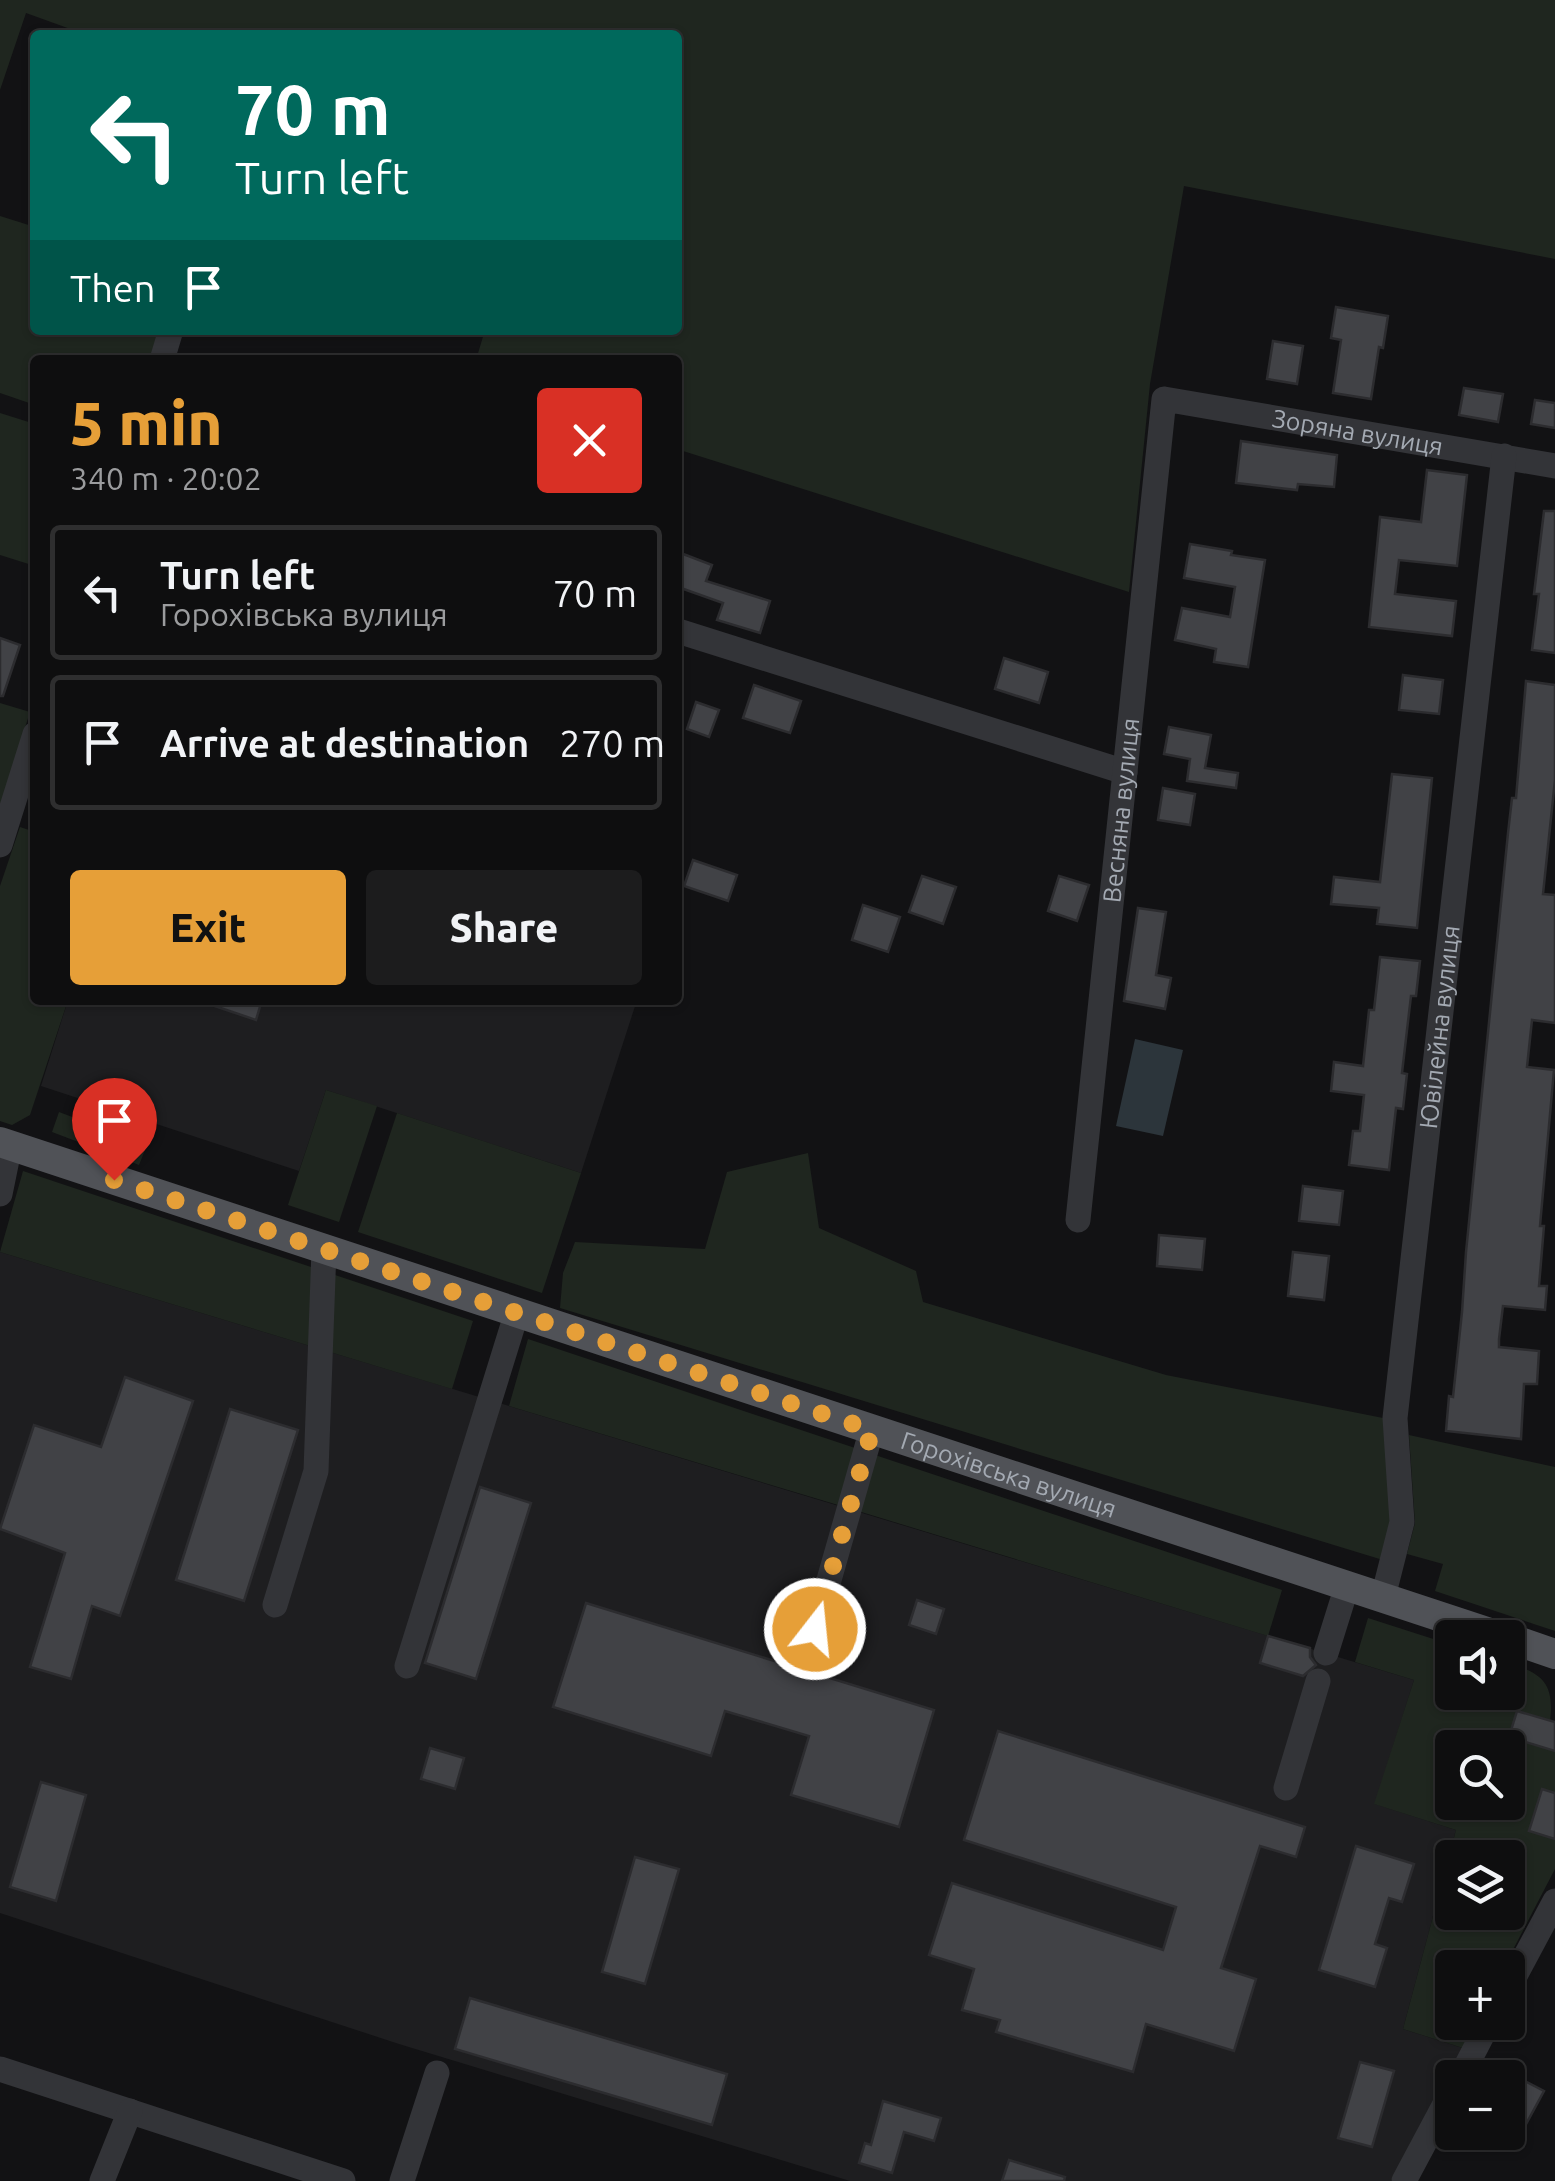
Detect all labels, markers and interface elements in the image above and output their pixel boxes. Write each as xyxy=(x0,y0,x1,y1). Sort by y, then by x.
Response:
icon: left xyxy=(70,70,200,200)
text: 70 m xyxy=(235,70,391,148)
text: Turn left xyxy=(235,152,409,203)
icon: arrive xyxy=(176,260,231,315)
text: Then xyxy=(70,267,156,309)
button: close xyxy=(537,388,642,493)
text: 5 min xyxy=(70,389,223,456)
street label: Зоряна вулиця xyxy=(1270,404,1445,461)
text: 340 m · 20:02 xyxy=(70,460,262,496)
text: Turn left xyxy=(160,554,315,596)
icon: left xyxy=(75,565,130,620)
text: 70 m xyxy=(553,572,637,614)
text: Горохівська вулиця xyxy=(160,596,448,632)
icon: arrive xyxy=(75,715,130,770)
street label: Весняна вулиця xyxy=(1097,717,1145,904)
text: Arrive at destination xyxy=(160,722,529,764)
text: 270 m xyxy=(559,722,665,764)
button: Exit xyxy=(70,870,346,985)
button: Share xyxy=(366,870,642,985)
street label: Ювілейна вулиця xyxy=(1414,924,1465,1130)
pin xyxy=(72,1078,157,1181)
icon: arrive xyxy=(87,1093,142,1148)
street label: Горохівська вулиця xyxy=(897,1426,1120,1523)
position arrow xyxy=(763,1577,867,1681)
map controls xyxy=(1435,1620,1525,2150)
button: sound xyxy=(1435,1620,1525,1710)
button: search xyxy=(1435,1730,1525,1820)
button: layers xyxy=(1435,1840,1525,1930)
button: + xyxy=(1435,1950,1525,2040)
button: − xyxy=(1435,2060,1525,2150)

